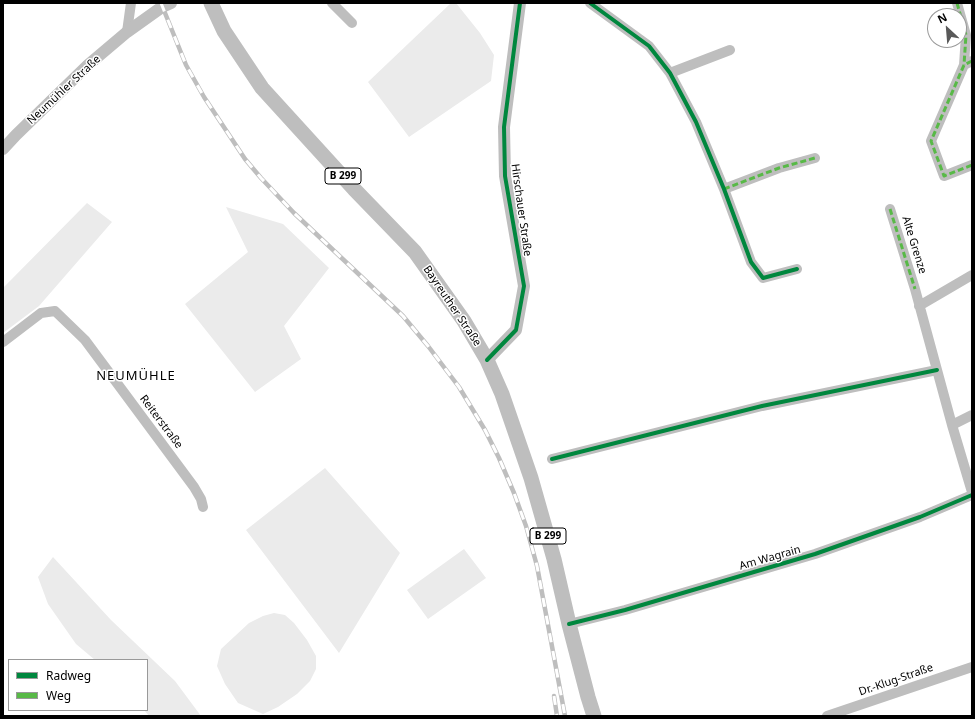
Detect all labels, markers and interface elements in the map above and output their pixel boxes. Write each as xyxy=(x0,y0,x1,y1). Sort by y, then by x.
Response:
north arrow xyxy=(927,8,967,48)
text: N xyxy=(935,9,949,26)
street label: Neumühler Straße xyxy=(25,53,103,127)
street label: Hirschauer Straße xyxy=(508,163,534,257)
road number: B 299 xyxy=(325,168,361,184)
street label: Alte Grenze xyxy=(899,215,929,275)
street label: Bayreuther Straße xyxy=(420,263,484,349)
district label: NEUMÜHLE xyxy=(96,368,176,384)
street label: Reiterstraße xyxy=(137,393,185,451)
road number: B 299 xyxy=(530,528,566,544)
street label: Am Wagrain xyxy=(738,543,802,573)
legend xyxy=(8,659,148,711)
street label: Dr.-Klug-Straße xyxy=(857,661,935,699)
text: Radweg xyxy=(46,667,91,684)
text: Weg xyxy=(46,687,71,704)

